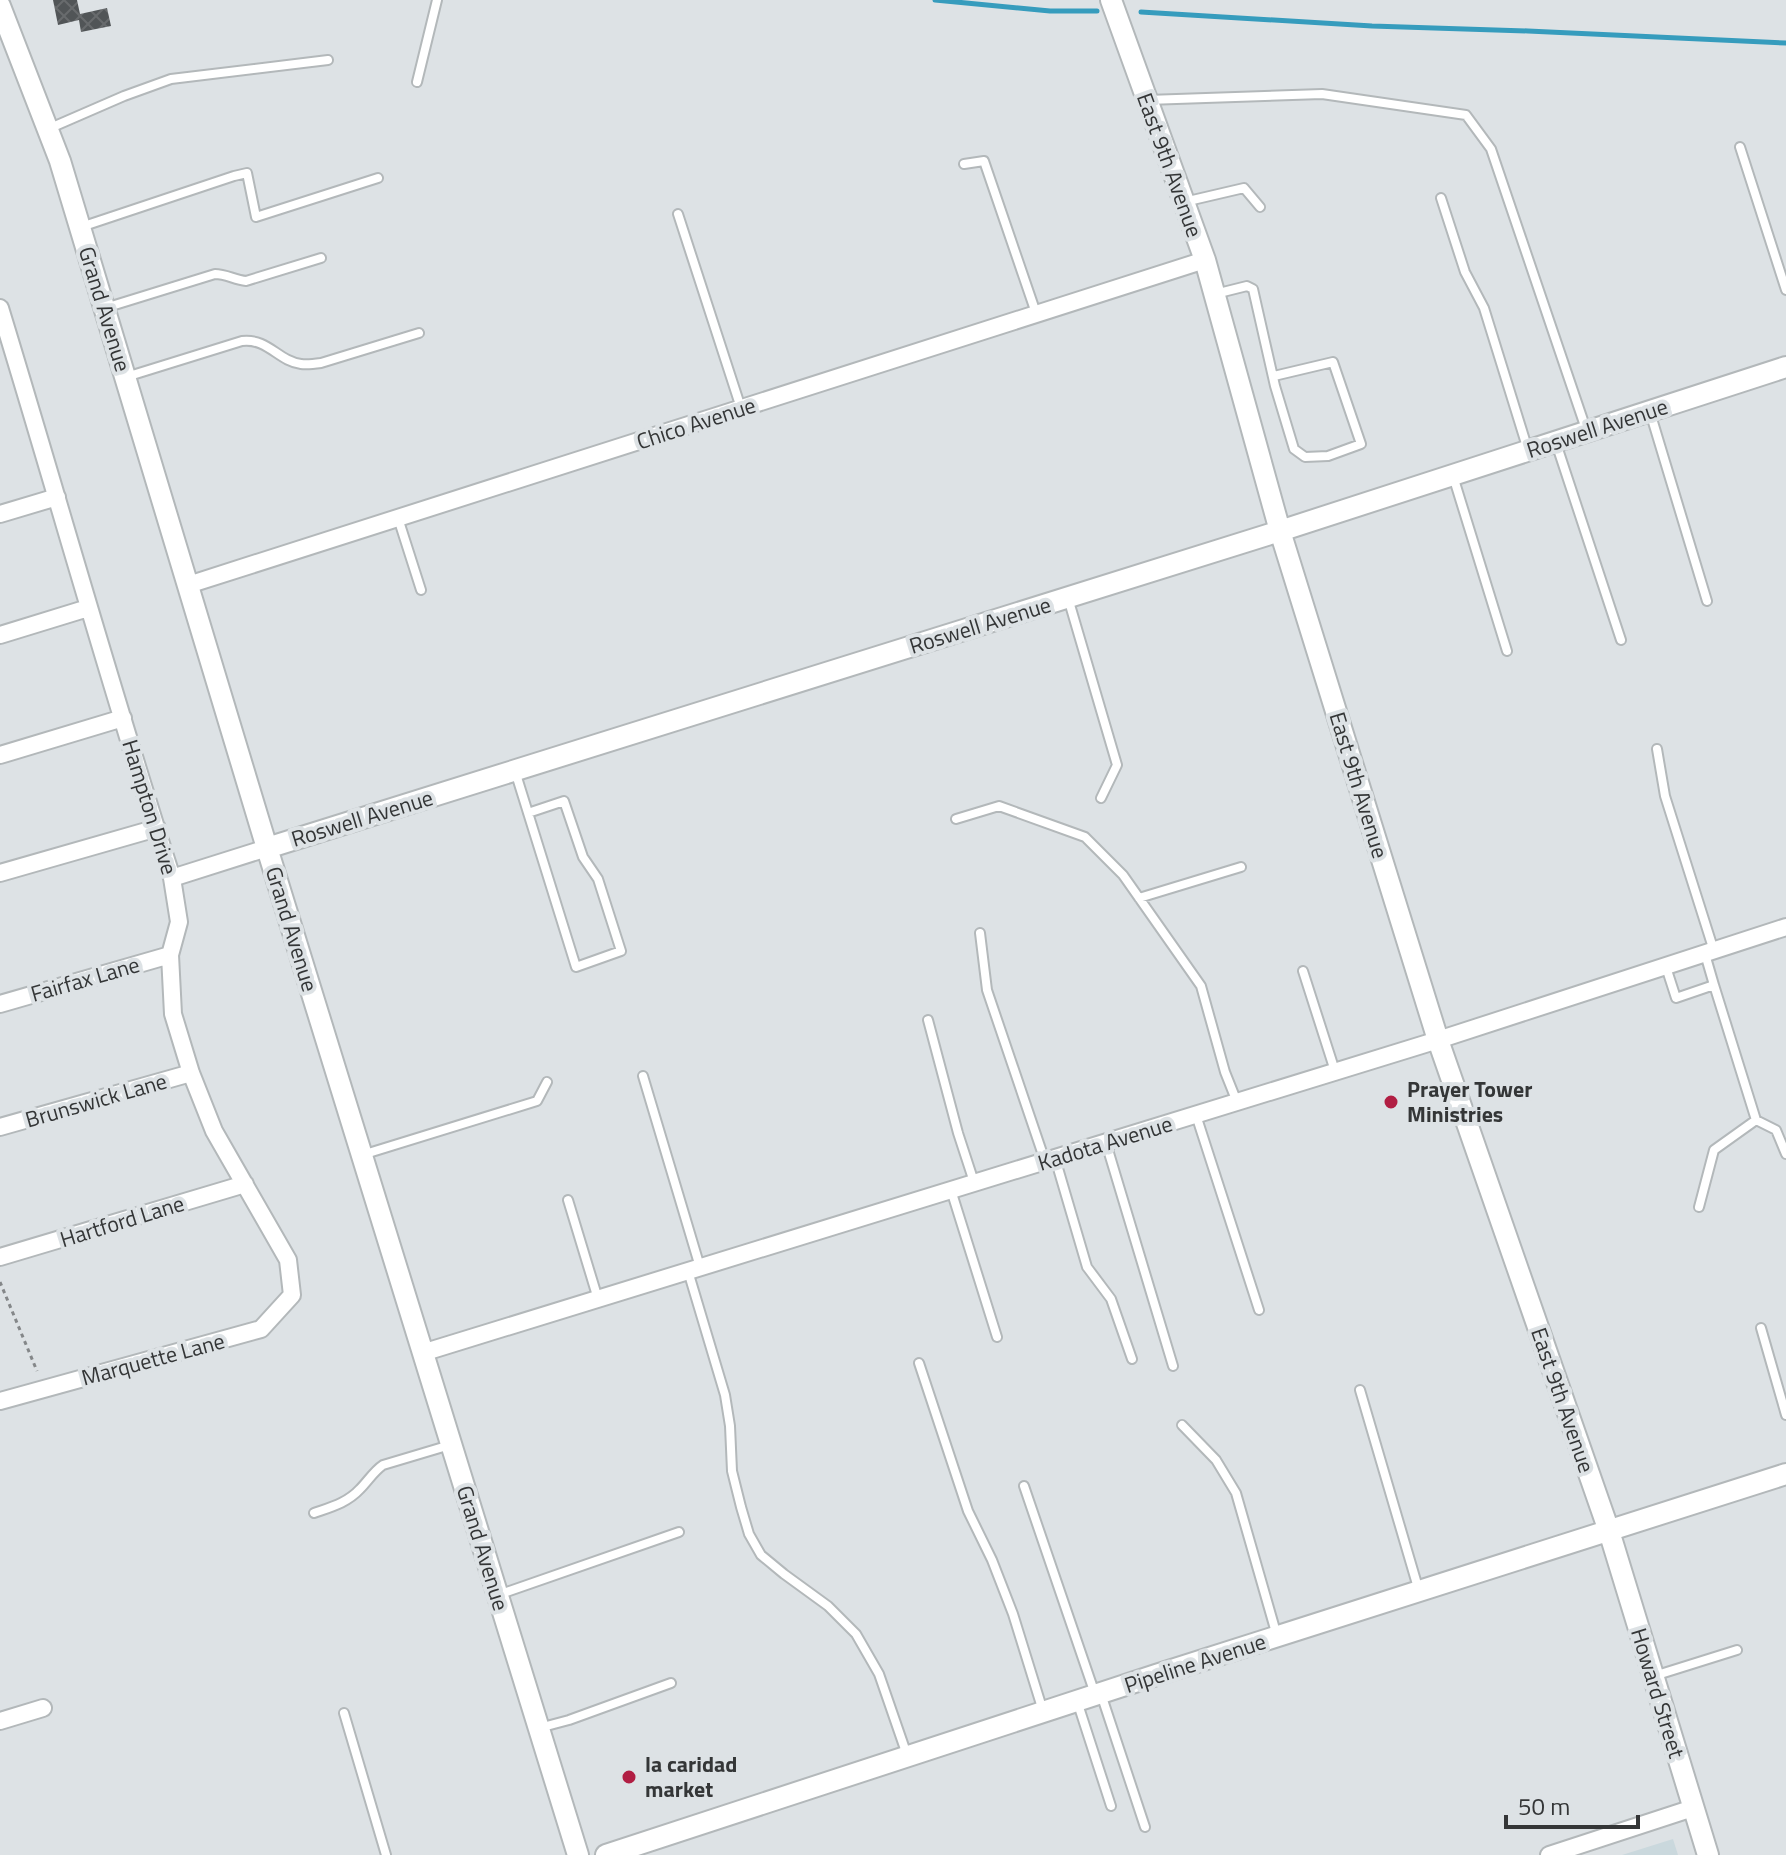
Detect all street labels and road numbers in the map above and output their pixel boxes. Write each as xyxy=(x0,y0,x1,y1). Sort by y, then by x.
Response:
street label: East 9th Avenue xyxy=(1128,88,1212,242)
street label: Grand Avenue xyxy=(70,242,140,376)
street label: Chico Avenue xyxy=(632,388,760,458)
street label: Roswell Avenue xyxy=(1522,389,1672,467)
street label: Roswell Avenue xyxy=(905,587,1055,663)
street label: East 9th Avenue xyxy=(1321,708,1397,862)
street label: Hampton Drive xyxy=(113,735,187,879)
street label: Roswell Avenue xyxy=(287,780,437,856)
street label: Grand Avenue xyxy=(257,862,327,996)
street label: Fairfax Lane xyxy=(27,947,143,1011)
street label: Brunswick Lane xyxy=(21,1064,171,1136)
street label: Kadota Avenue xyxy=(1034,1106,1176,1180)
street label: Hartford Lane xyxy=(56,1186,188,1256)
street label: East 9th Avenue xyxy=(1522,1323,1604,1477)
street label: Marquette Lane xyxy=(78,1324,228,1394)
street label: Grand Avenue xyxy=(448,1481,518,1615)
street label: Pipeline Avenue xyxy=(1120,1624,1270,1702)
street label: Howard Street xyxy=(1622,1624,1694,1763)

